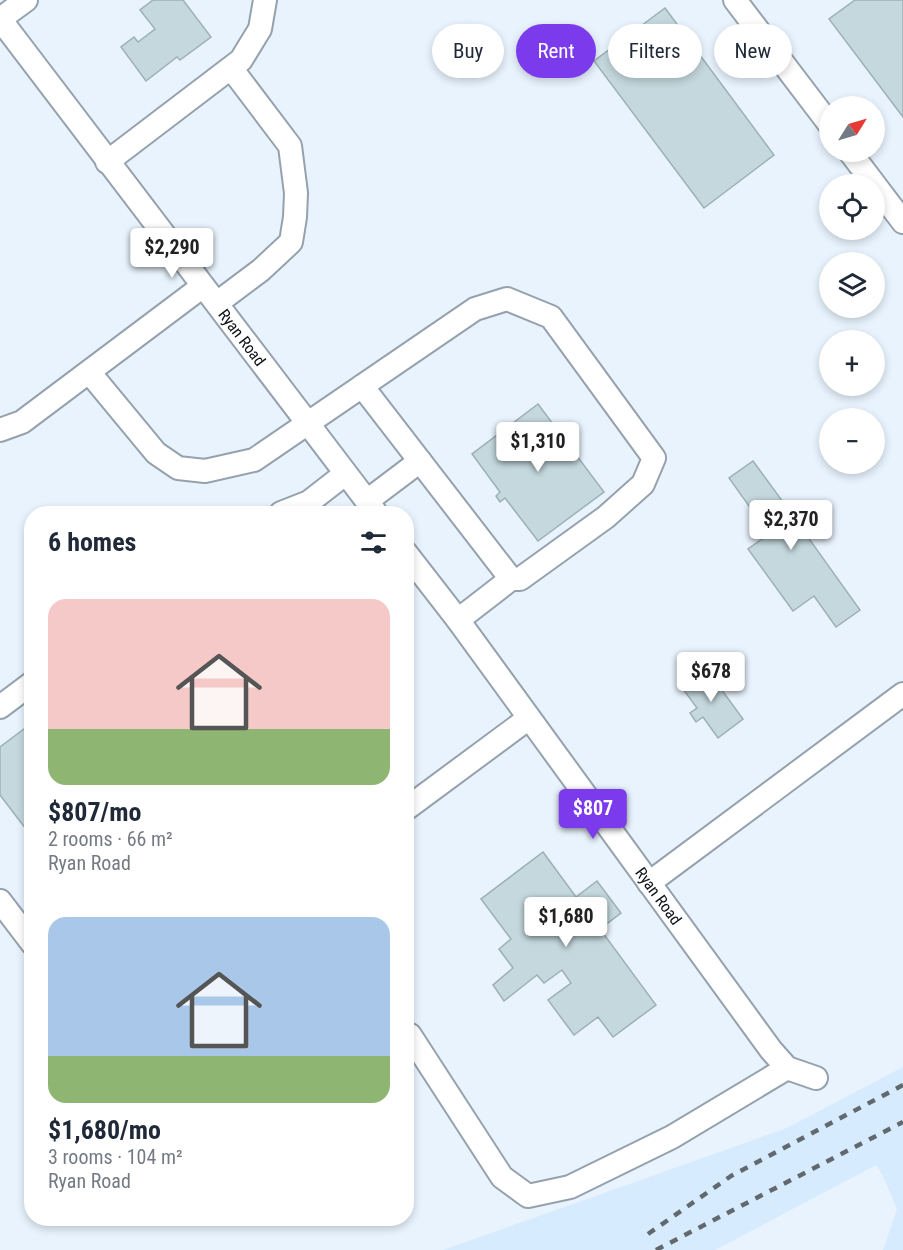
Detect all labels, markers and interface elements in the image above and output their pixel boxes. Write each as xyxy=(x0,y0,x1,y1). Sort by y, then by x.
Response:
chip: Buy xyxy=(432,24,504,78)
chip: Rent xyxy=(516,24,596,78)
chip: Filters xyxy=(608,24,702,78)
chip: New xyxy=(714,24,792,78)
north arrow xyxy=(819,96,885,162)
map controls xyxy=(819,96,885,474)
button: locate xyxy=(819,174,885,240)
pin: $2,290 xyxy=(123,228,221,279)
text: $2,290 xyxy=(144,235,200,259)
button: layers xyxy=(819,252,885,318)
street label: Ryan Road xyxy=(215,305,270,369)
button: + xyxy=(819,330,885,396)
button: − xyxy=(819,408,885,474)
pin: $1,310 xyxy=(489,422,587,473)
text: $1,310 xyxy=(510,429,566,453)
pin: $2,370 xyxy=(742,500,840,551)
text: $2,370 xyxy=(763,507,819,531)
icon: filters xyxy=(357,526,390,559)
text: 6 homes xyxy=(48,527,136,557)
icon: home xyxy=(165,638,273,746)
pin: $678 xyxy=(675,652,747,703)
text: $678 xyxy=(691,659,731,683)
pin: $807 xyxy=(557,789,629,840)
text: $807 xyxy=(573,796,613,820)
text: $807/mo xyxy=(48,797,141,827)
text: 2 rooms · 66 m² xyxy=(48,827,173,851)
text: Ryan Road xyxy=(48,851,131,875)
street label: Ryan Road xyxy=(632,863,686,928)
pin: $1,680 xyxy=(517,897,615,948)
text: $1,680 xyxy=(538,904,594,928)
icon: home xyxy=(165,956,273,1064)
text: $1,680/mo xyxy=(48,1115,161,1145)
text: 3 rooms · 104 m² xyxy=(48,1145,183,1169)
text: Ryan Road xyxy=(48,1169,131,1193)

